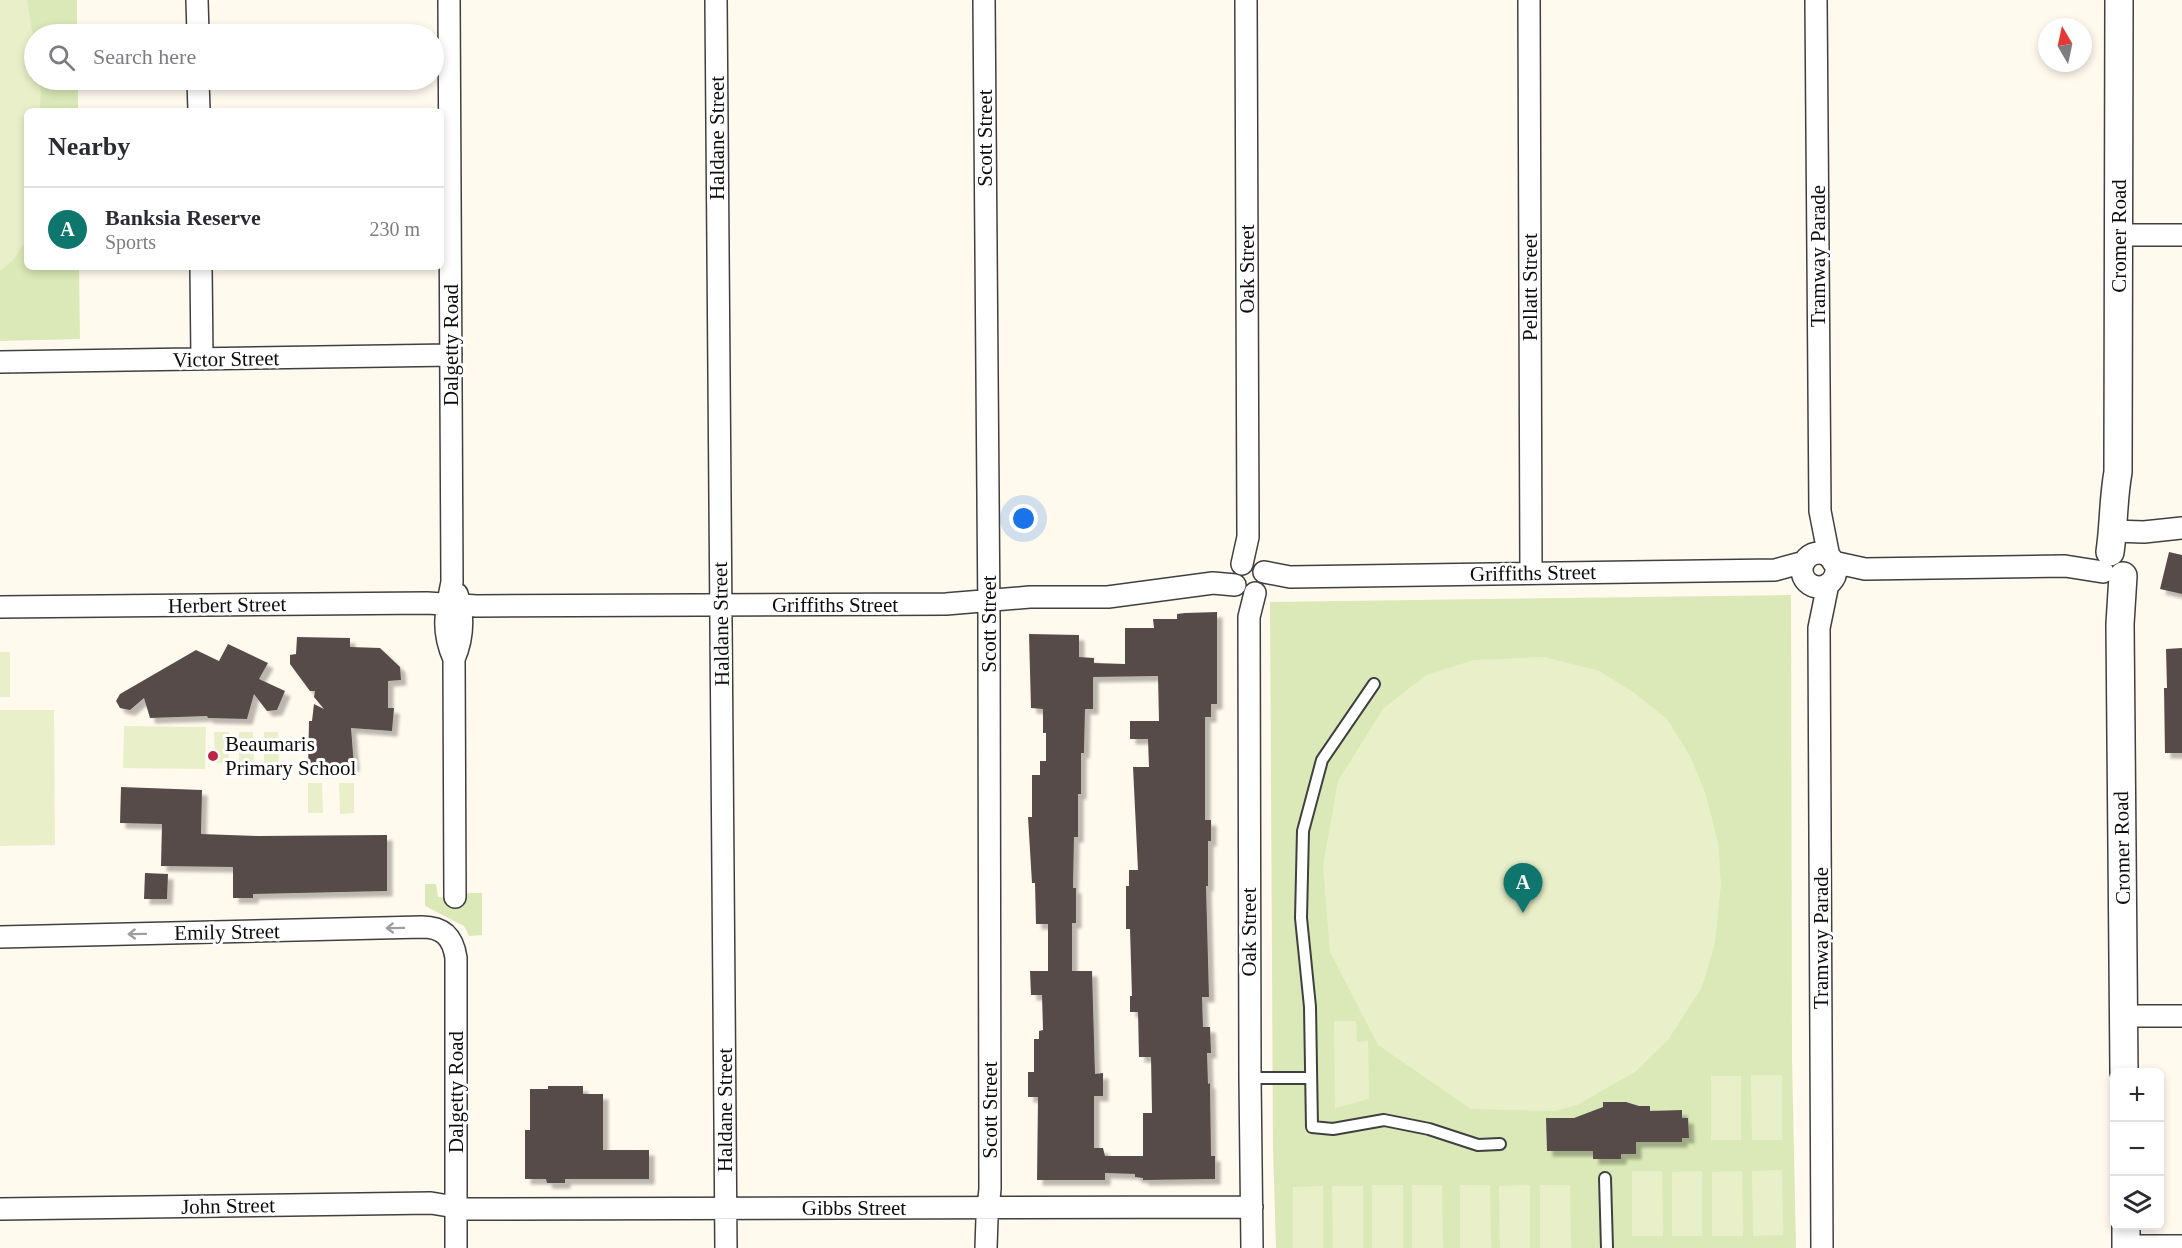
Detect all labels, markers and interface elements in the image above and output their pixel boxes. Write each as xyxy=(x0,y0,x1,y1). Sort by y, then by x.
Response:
north arrow xyxy=(2038,18,2092,72)
search box xyxy=(24,24,444,90)
icon: search xyxy=(45,41,78,74)
text: Search here xyxy=(93,44,196,69)
street label: Haldane Street xyxy=(705,76,729,200)
street label: Scott Street xyxy=(973,89,997,187)
text: Nearby xyxy=(48,132,130,161)
street label: Cromer Road xyxy=(2107,179,2131,293)
street label: Tramway Parade xyxy=(1806,185,1830,327)
text: Banksia Reserve xyxy=(105,205,261,230)
text: A xyxy=(60,218,75,240)
text: 230 m xyxy=(369,218,420,240)
street label: Oak Street xyxy=(1235,224,1259,314)
text: Sports xyxy=(105,231,156,253)
street label: Pellatt Street xyxy=(1518,233,1542,341)
street label: Dalgetty Road xyxy=(439,284,463,406)
street label: Victor Street xyxy=(172,346,280,372)
your location xyxy=(1009,504,1038,533)
street label: Griffiths Street xyxy=(1470,560,1596,586)
street label: Haldane Street xyxy=(708,562,734,686)
street label: Scott Street xyxy=(977,575,1001,673)
street label: Herbert Street xyxy=(168,592,287,618)
street label: Griffiths Street xyxy=(772,593,898,617)
place label: Beaumaris Primary School xyxy=(225,732,356,780)
marker: Beaumaris Primary School xyxy=(206,749,220,763)
street label: Cromer Road xyxy=(2109,790,2135,905)
pin: A xyxy=(1504,864,1543,913)
street label: Tramway Parade xyxy=(1809,867,1833,1009)
street label: Oak Street xyxy=(1237,887,1261,977)
street label: Emily Street xyxy=(174,919,280,945)
one-way arrow xyxy=(386,922,406,933)
one-way arrow xyxy=(128,928,148,939)
street label: Dalgetty Road xyxy=(444,1031,468,1153)
street label: Haldane Street xyxy=(713,1048,737,1172)
street label: Scott Street xyxy=(978,1061,1002,1159)
map controls xyxy=(2110,1068,2164,1230)
button: + xyxy=(2110,1068,2164,1122)
button: − xyxy=(2110,1122,2164,1176)
button: layers xyxy=(2110,1176,2164,1230)
street label: John Street xyxy=(181,1193,275,1219)
street label: Gibbs Street xyxy=(802,1196,906,1220)

